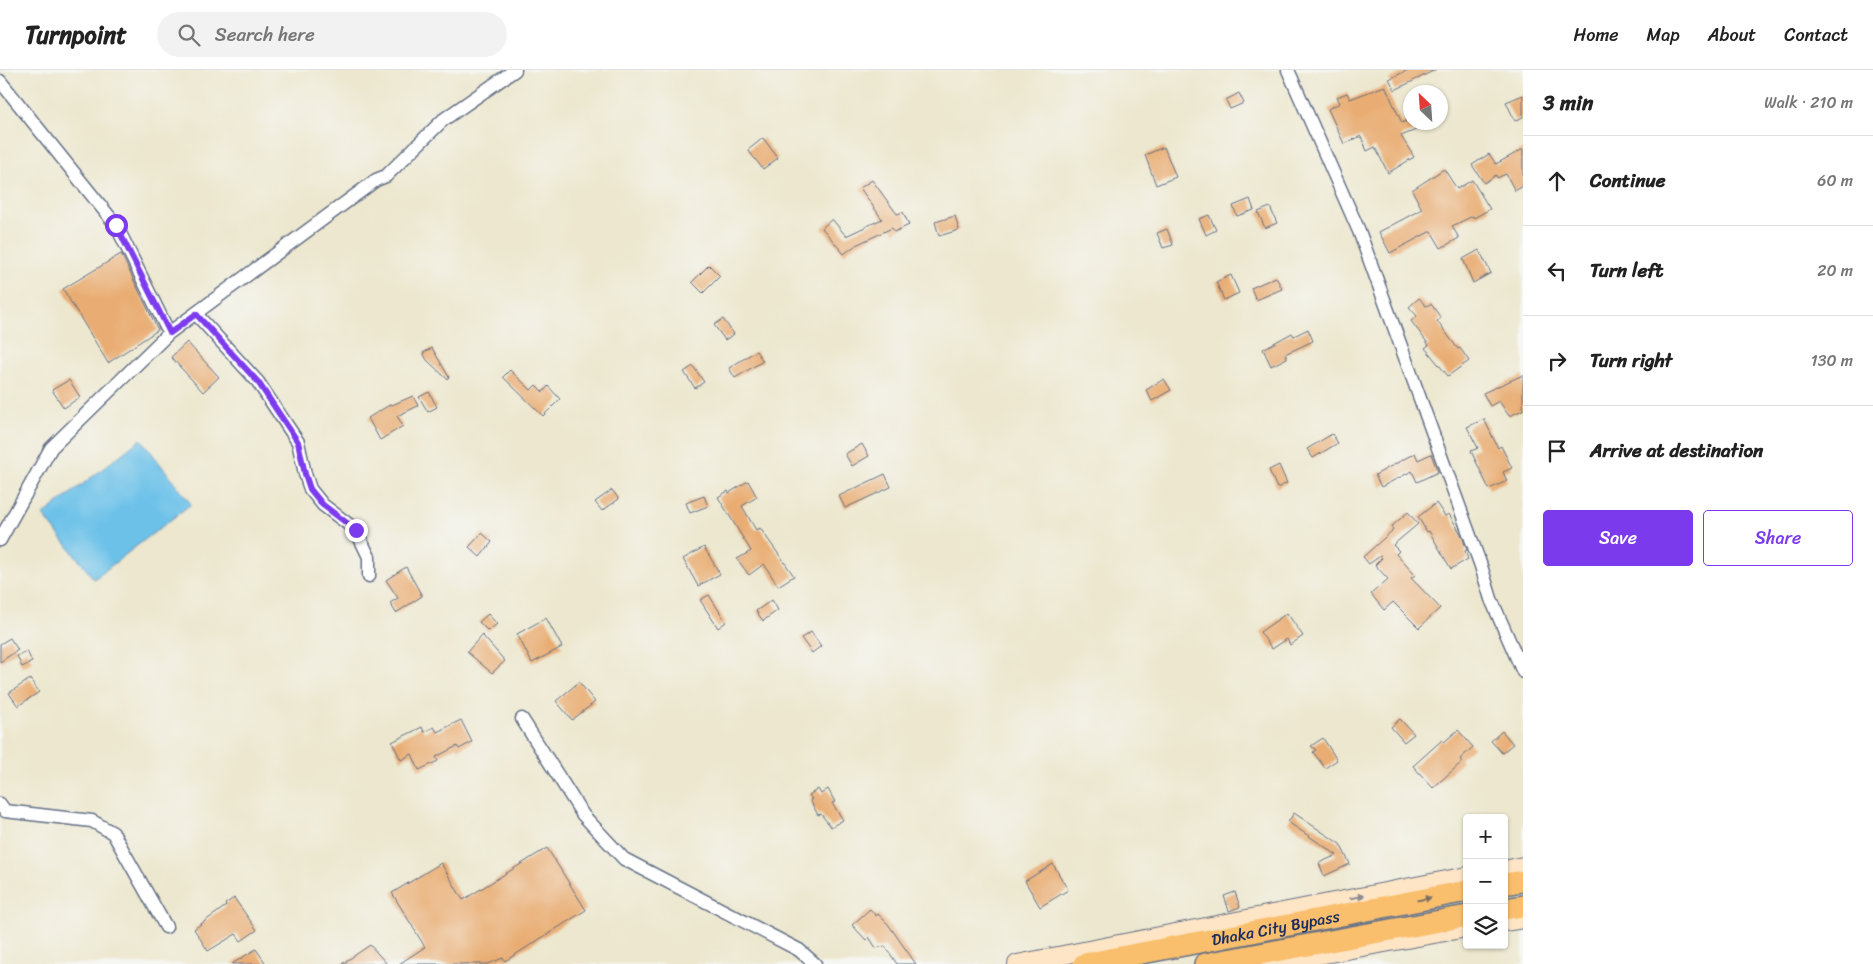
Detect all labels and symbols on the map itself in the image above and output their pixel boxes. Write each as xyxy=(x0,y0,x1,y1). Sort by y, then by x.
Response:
north arrow xyxy=(1403,85,1448,130)
route start xyxy=(105,214,128,237)
route end xyxy=(345,519,368,542)
one-way arrow xyxy=(1349,893,1365,901)
one-way arrow xyxy=(1416,895,1432,903)
street label: Dhaka City Bypass xyxy=(1209,901,1343,954)

